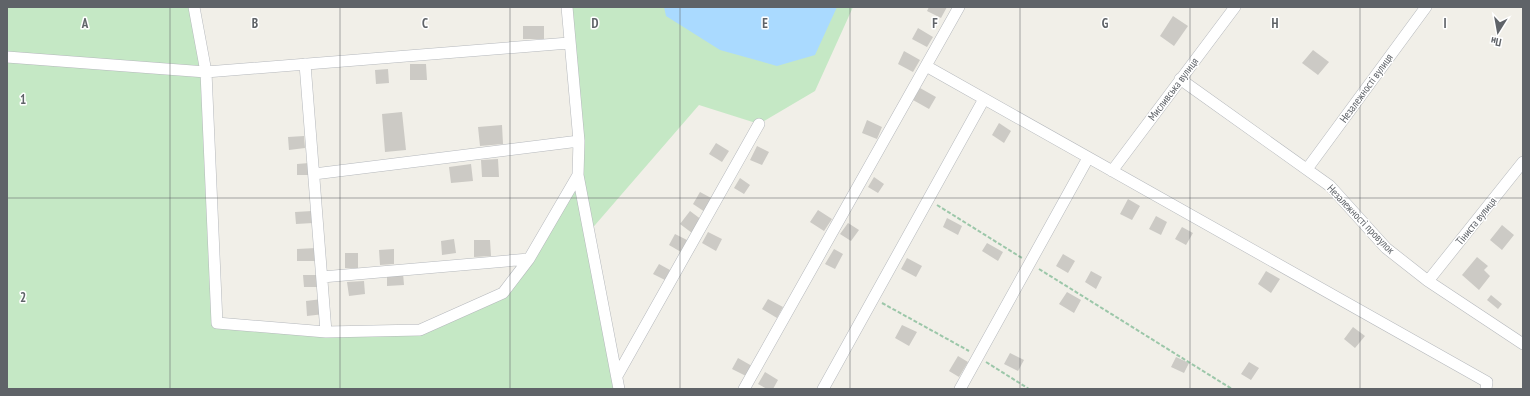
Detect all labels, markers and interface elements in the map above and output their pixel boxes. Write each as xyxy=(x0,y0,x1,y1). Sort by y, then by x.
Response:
north arrow xyxy=(1478,12,1518,52)
text: A xyxy=(81,15,89,32)
text: B xyxy=(252,15,258,32)
text: C xyxy=(422,15,428,32)
text: D xyxy=(592,15,599,32)
text: E xyxy=(762,15,768,32)
text: F xyxy=(932,15,938,32)
text: G xyxy=(1102,15,1109,32)
text: H xyxy=(1272,15,1279,32)
text: I xyxy=(1443,15,1447,32)
text: Пн xyxy=(1489,34,1503,50)
street label: Незалежності вулиця xyxy=(1336,51,1396,125)
street label: Мисливська вулиця xyxy=(1145,55,1201,123)
text: 1 xyxy=(20,91,26,108)
street label: Незалежності провулок xyxy=(1324,181,1398,257)
street label: Тіниста вулиця xyxy=(1452,194,1500,248)
text: 2 xyxy=(20,289,26,306)

